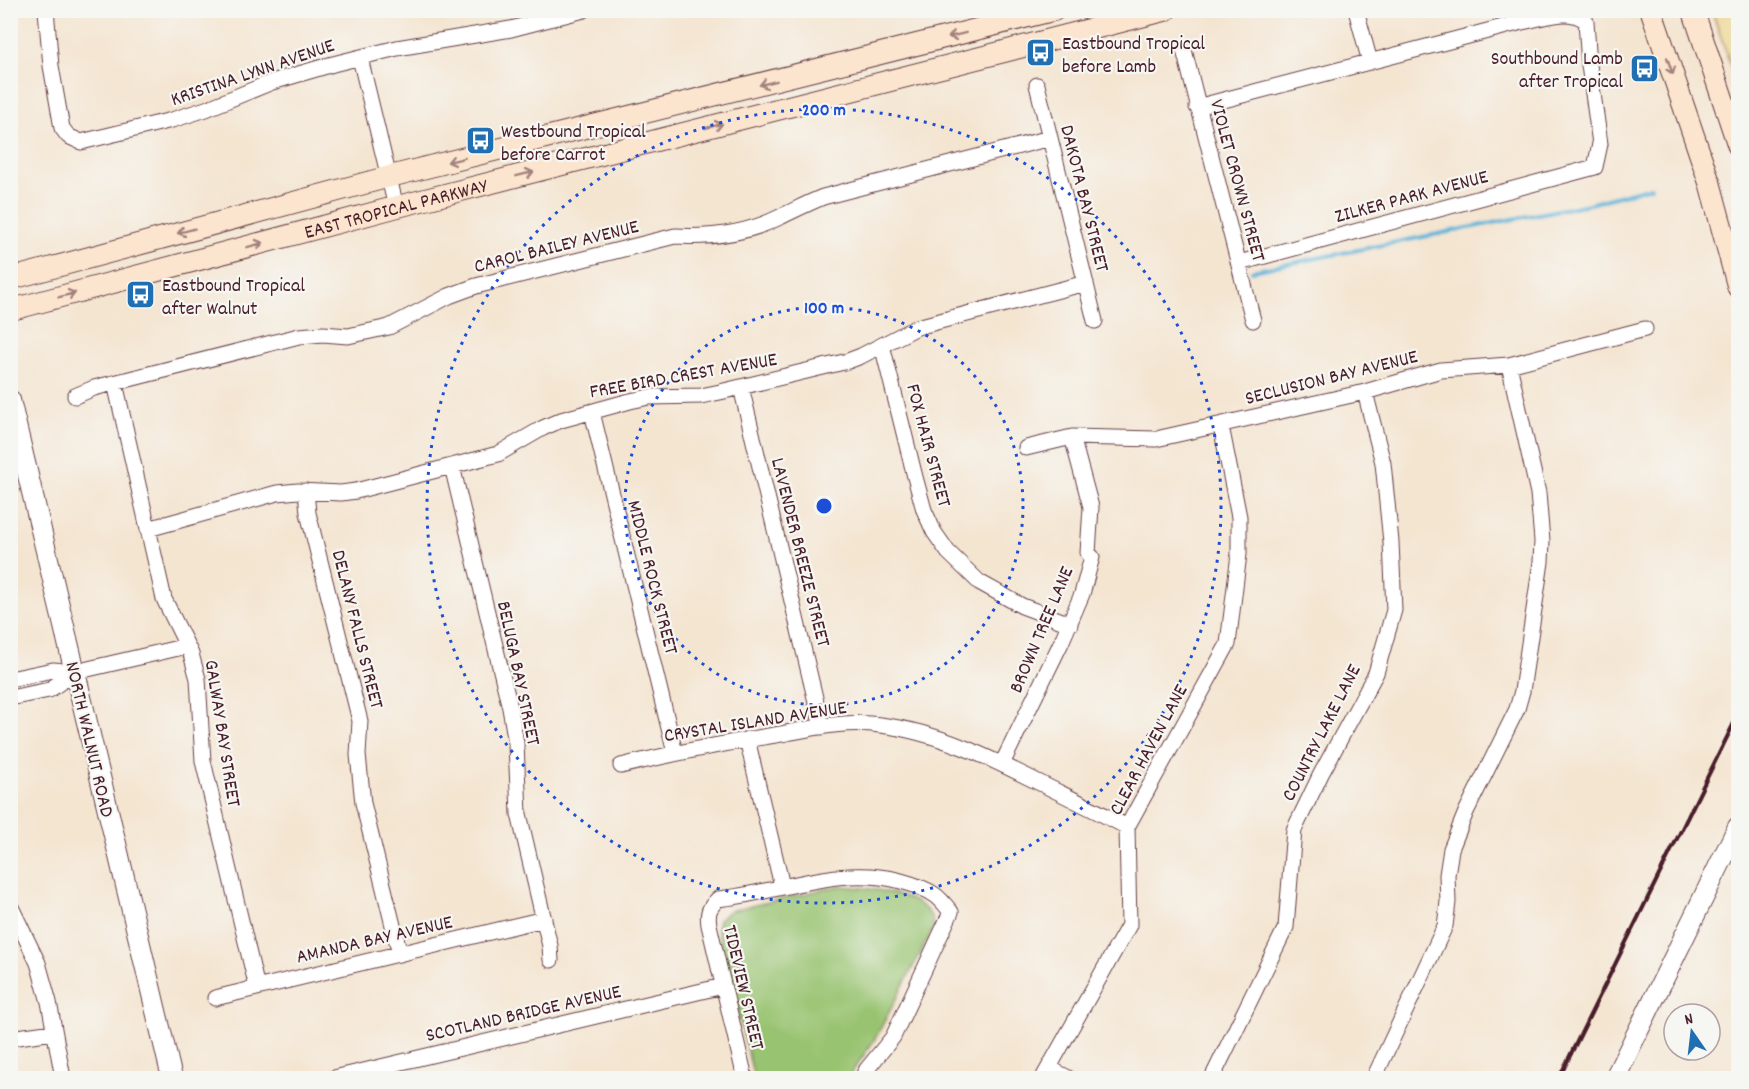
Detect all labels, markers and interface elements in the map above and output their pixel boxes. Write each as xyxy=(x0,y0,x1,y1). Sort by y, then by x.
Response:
one-way arrow xyxy=(947,30,966,42)
place label: Eastbound Tropical before Lamb xyxy=(1062,31,1205,82)
street label: KRISTINA LYNN AVENUE xyxy=(167,33,339,115)
bus stop icon: Eastbound Tropical before Lamb xyxy=(1025,37,1057,69)
place label: Southbound Lamb after Tropical xyxy=(1491,46,1623,97)
bus stop icon: Southbound Lamb after Tropical xyxy=(1628,52,1660,84)
one-way arrow xyxy=(1665,56,1676,75)
one-way arrow xyxy=(758,78,777,90)
street label: VIOLET CROWN STREET xyxy=(1201,97,1271,265)
text: 200 m xyxy=(802,99,846,124)
place label: Westbound Tropical before Carrot xyxy=(501,119,646,170)
one-way arrow xyxy=(704,119,723,131)
street label: DAKOTA BAY STREET xyxy=(1051,122,1115,275)
bus stop icon: Westbound Tropical before Carrot xyxy=(464,125,496,157)
one-way arrow xyxy=(447,155,466,167)
street label: ZILKER PARK AVENUE xyxy=(1332,164,1492,232)
one-way arrow xyxy=(515,168,534,179)
street label: EAST TROPICAL PARKWAY xyxy=(302,173,492,248)
street label: CAROL BAILEY AVENUE xyxy=(471,214,642,282)
one-way arrow xyxy=(177,226,196,238)
one-way arrow xyxy=(246,238,265,250)
place label: Eastbound Tropical after Walnut xyxy=(162,273,305,324)
bus stop icon: Eastbound Tropical after Walnut xyxy=(125,279,157,311)
one-way arrow xyxy=(57,289,76,300)
text: 100 m xyxy=(804,297,844,322)
street label: SECLUSION BAY AVENUE xyxy=(1242,344,1421,414)
street label: FREE BIRD CREST AVENUE xyxy=(588,347,780,407)
street label: FOX HAIR STREET xyxy=(897,381,957,510)
street label: LAVENDER BREEZE STREET xyxy=(762,455,836,650)
centre of rings xyxy=(814,496,834,516)
street label: MIDDLE ROCK STREET xyxy=(618,498,684,658)
street label: DELANY FALLS STREET xyxy=(323,547,389,712)
street label: BROWN TREE LANE xyxy=(1003,562,1082,698)
street label: BELUGA BAY STREET xyxy=(488,599,546,748)
street label: GALWAY BAY STREET xyxy=(196,658,246,809)
street label: NORTH WALNUT ROAD xyxy=(57,659,120,820)
street label: COUNTRY LAKE LANE xyxy=(1276,660,1369,807)
street label: CLEAR HAVEN LANE xyxy=(1103,680,1196,821)
street label: CRYSTAL ISLAND AVENUE xyxy=(662,695,849,751)
street label: AMANDA BAY AVENUE xyxy=(294,909,456,973)
street label: TIDEVIEW STREET xyxy=(714,923,770,1053)
street label: SCOTLAND BRIDGE AVENUE xyxy=(423,979,624,1051)
north arrow xyxy=(1662,1002,1722,1062)
text: N xyxy=(1682,1008,1696,1032)

